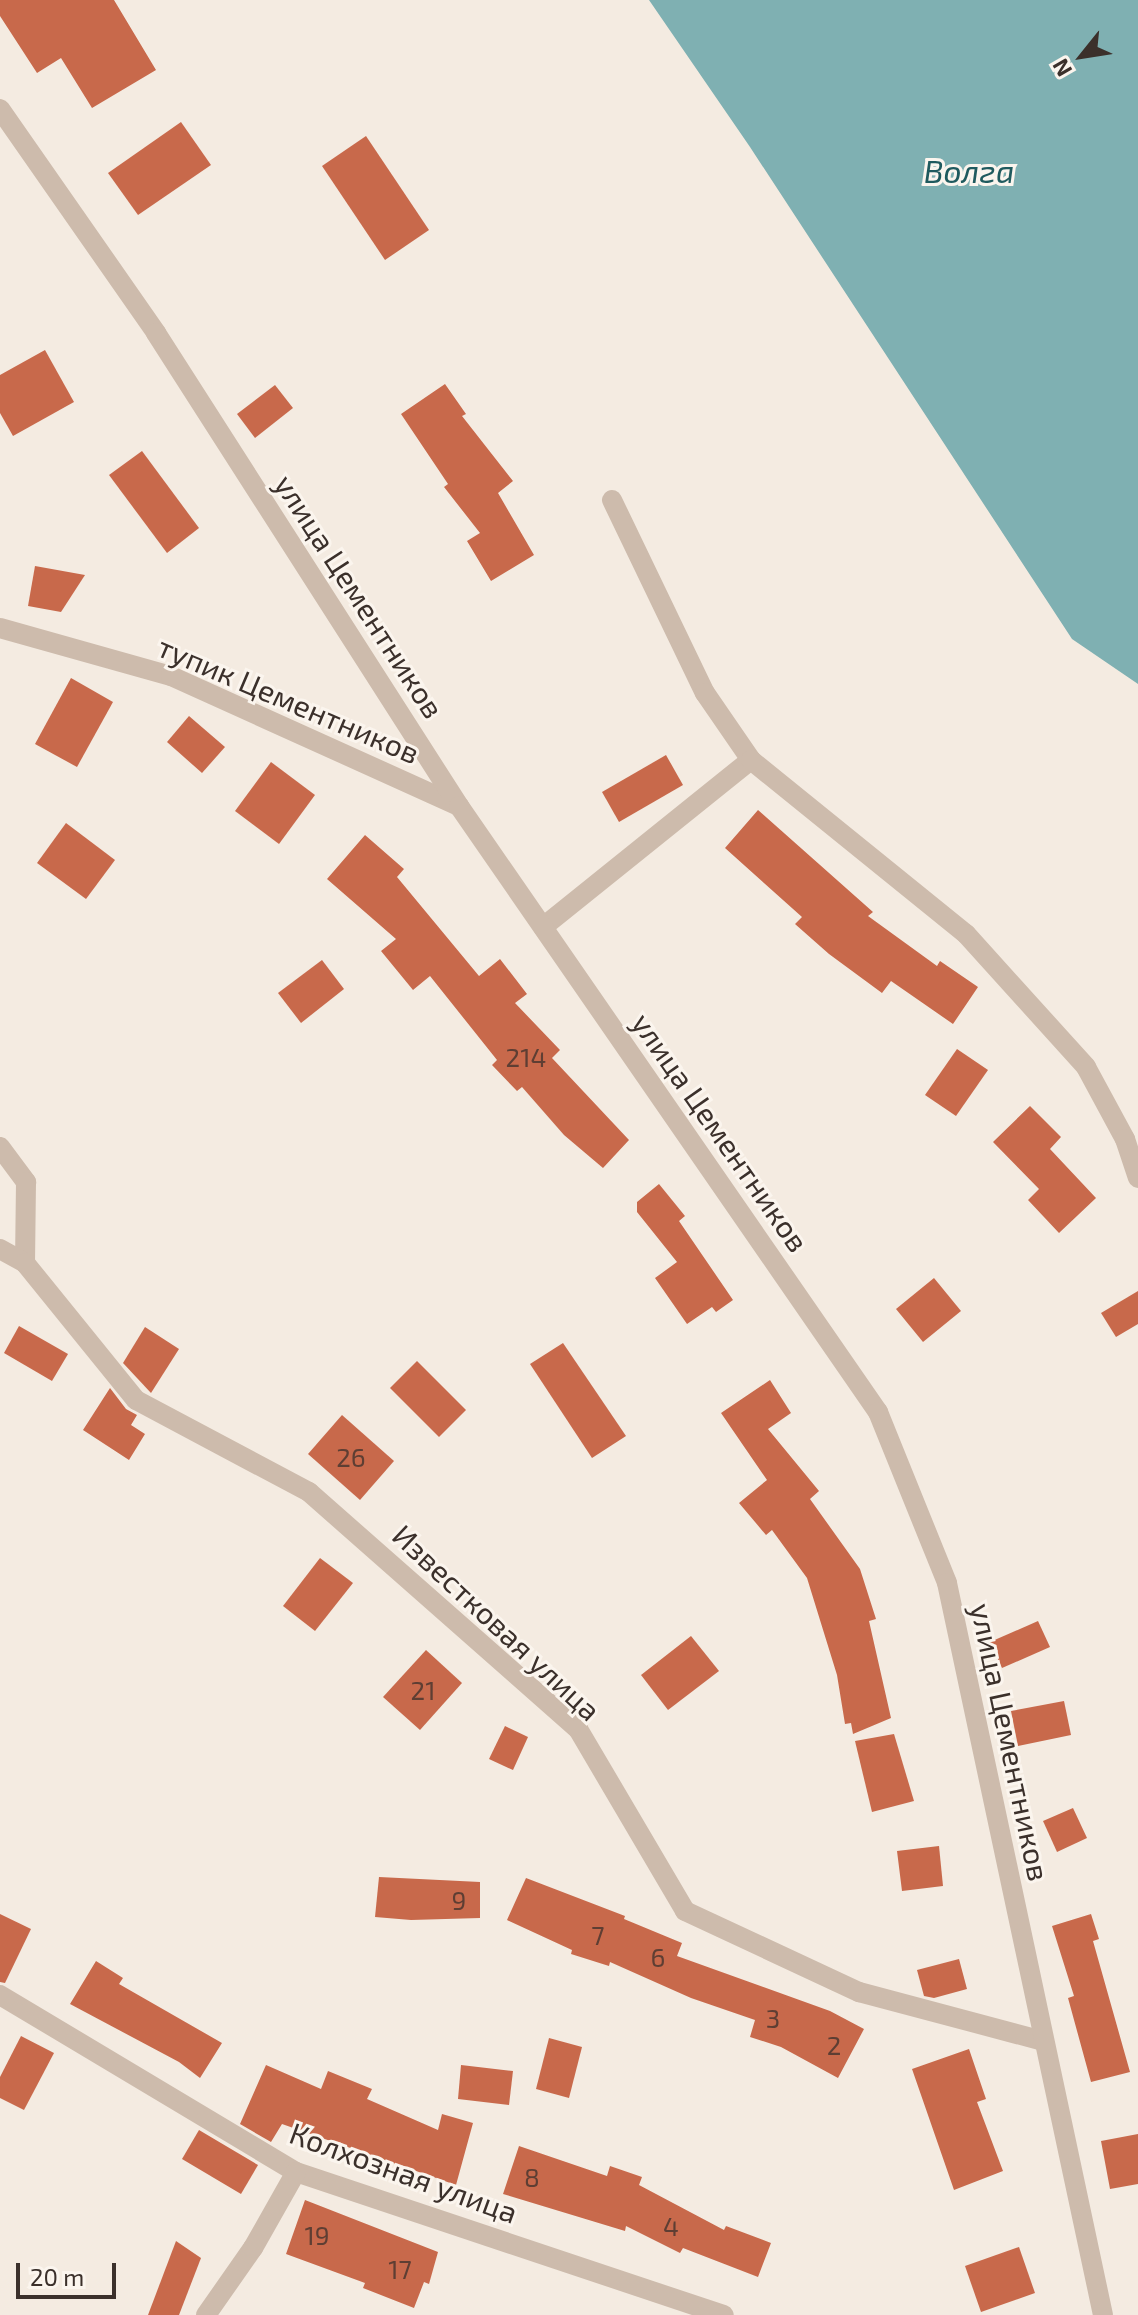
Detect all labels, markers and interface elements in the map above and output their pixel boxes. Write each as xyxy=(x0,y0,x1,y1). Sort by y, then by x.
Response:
north arrow xyxy=(1042,16,1122,96)
text: N xyxy=(1046,55,1076,81)
water label: Волга xyxy=(924,151,1014,189)
street label: улица Цементников xyxy=(268,468,452,724)
street label: тупик Цементников xyxy=(153,628,425,770)
street label: улица Цементников xyxy=(625,1006,817,1258)
house number: 214 xyxy=(506,1041,546,1073)
house number: 26 xyxy=(336,1441,366,1473)
street label: Известковая улица xyxy=(386,1516,608,1728)
street label: улица Цементников xyxy=(964,1600,1058,1884)
house number: 21 xyxy=(411,1674,435,1706)
house number: 9 xyxy=(452,1884,466,1916)
house number: 7 xyxy=(591,1919,605,1951)
house number: 6 xyxy=(651,1941,665,1973)
house number: 3 xyxy=(766,2002,780,2034)
house number: 2 xyxy=(827,2029,841,2061)
street label: Колхозная улица xyxy=(285,2114,523,2230)
house number: 8 xyxy=(524,2161,540,2193)
house number: 4 xyxy=(663,2210,679,2242)
house number: 19 xyxy=(304,2219,330,2251)
scale bar xyxy=(20,2247,120,2297)
house number: 17 xyxy=(388,2253,412,2285)
text: 20 m xyxy=(30,2262,84,2291)

